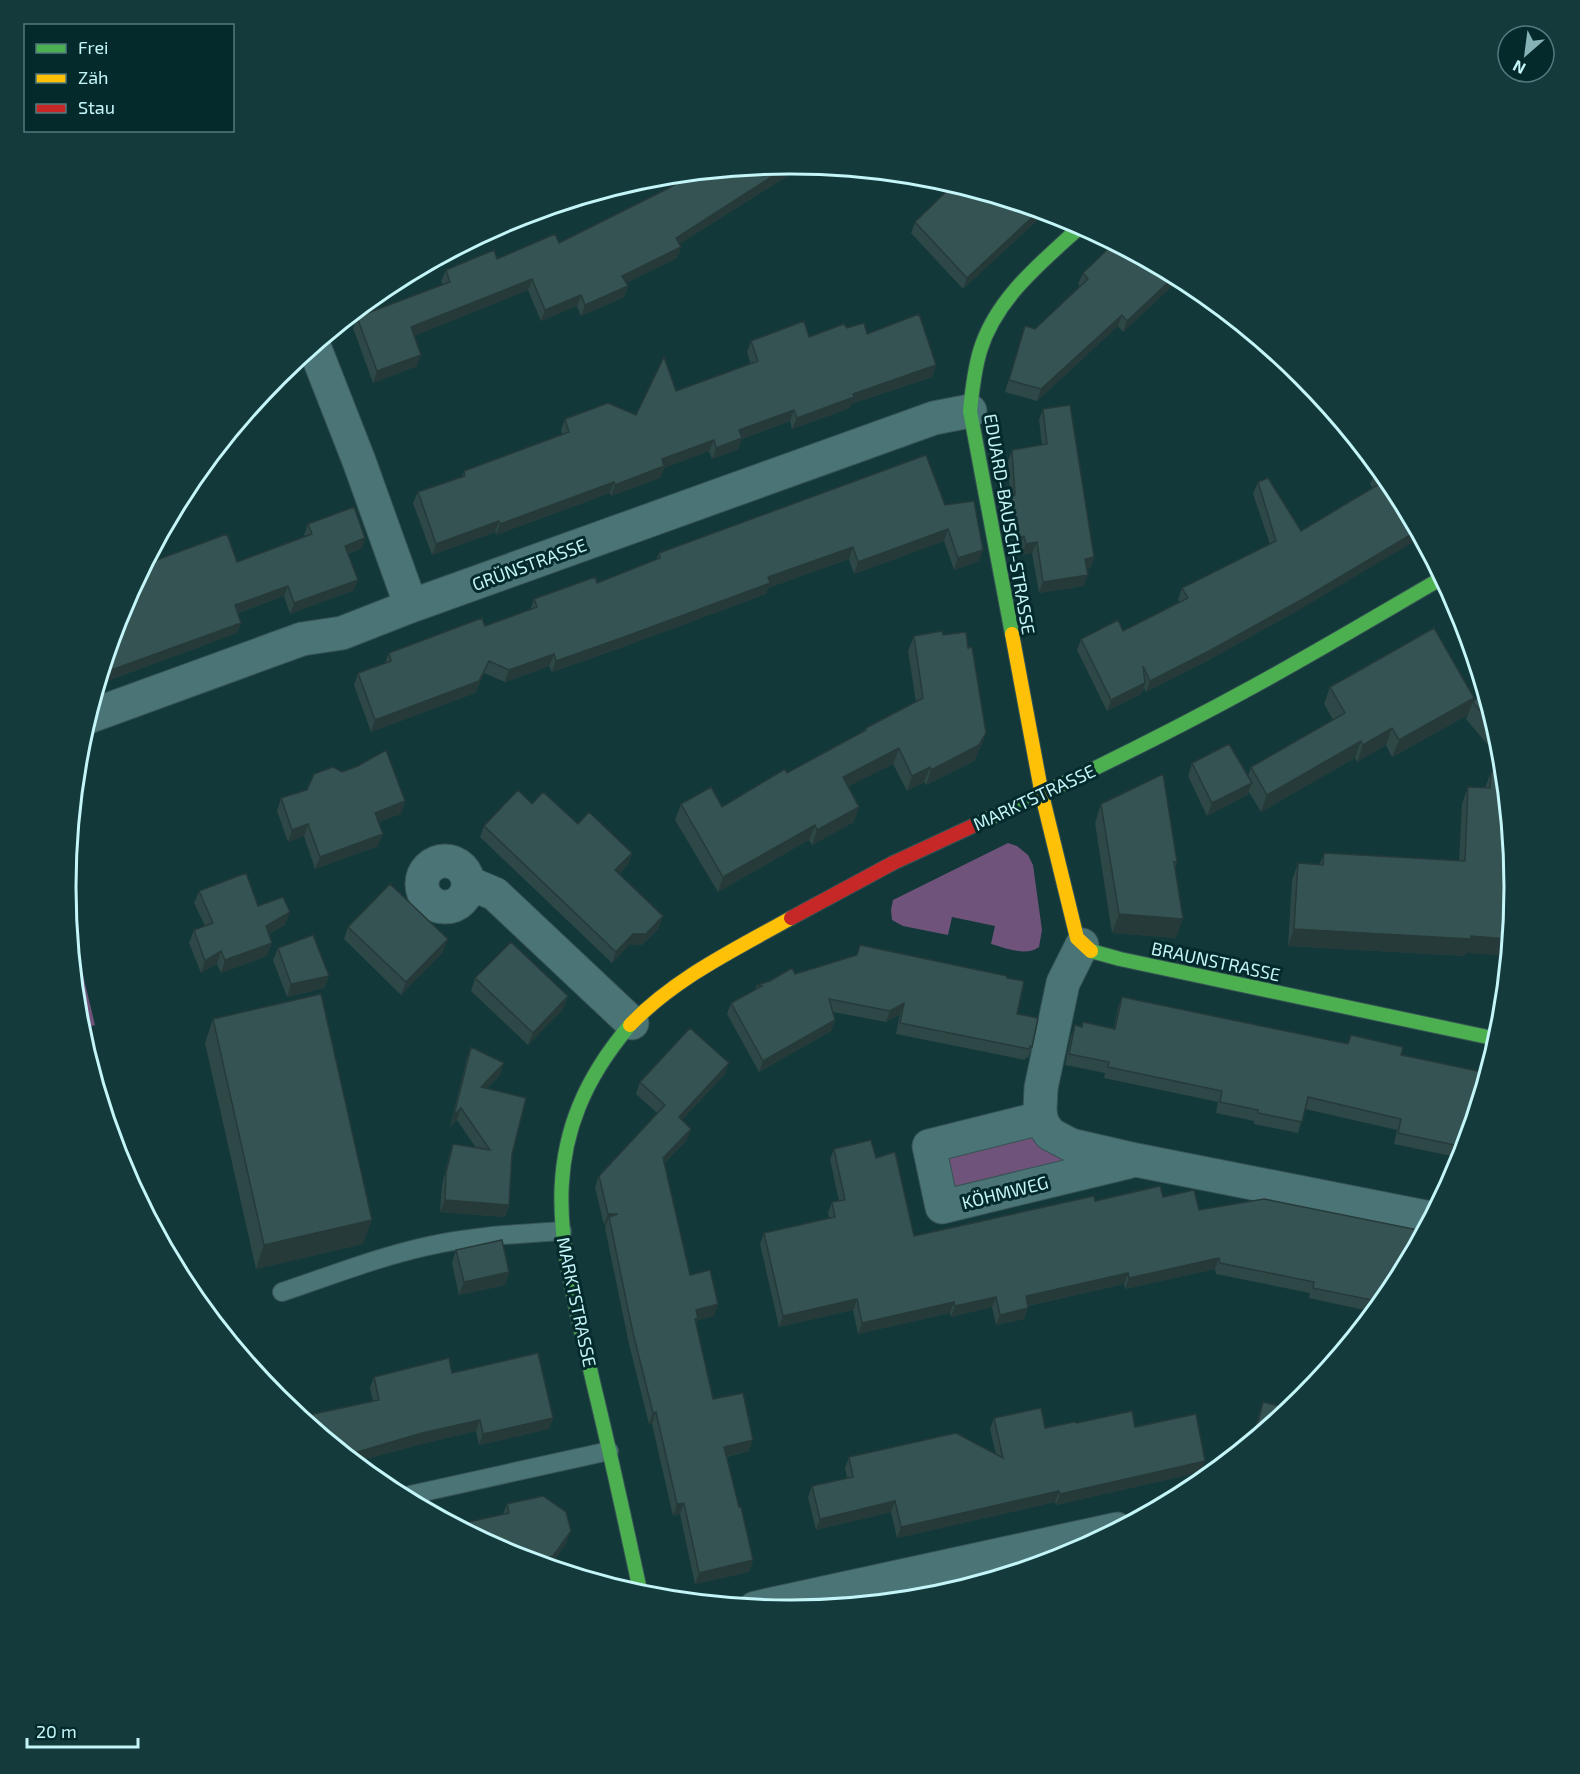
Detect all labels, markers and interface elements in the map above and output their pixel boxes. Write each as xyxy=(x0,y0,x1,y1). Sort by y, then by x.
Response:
legend xyxy=(24,24,234,132)
north arrow xyxy=(1496,24,1556,84)
text: Frei xyxy=(78,36,109,58)
text: N xyxy=(1509,57,1528,79)
text: Zäh xyxy=(78,66,109,88)
text: Stau xyxy=(78,96,115,118)
street label: EDUARD-BAUSCH-STRASSE xyxy=(980,412,1040,636)
street label: GRÜNSTRASSE xyxy=(469,533,589,595)
street label: MARKTSTRASSE xyxy=(969,759,1099,835)
street label: BRAUNSTRASSE xyxy=(1150,937,1282,985)
street label: KÖHMWEG xyxy=(959,1171,1051,1213)
street label: MARKTSTRASSE xyxy=(552,1235,602,1369)
scale bar xyxy=(27,1711,138,1749)
text: 20 m xyxy=(36,1720,77,1742)

